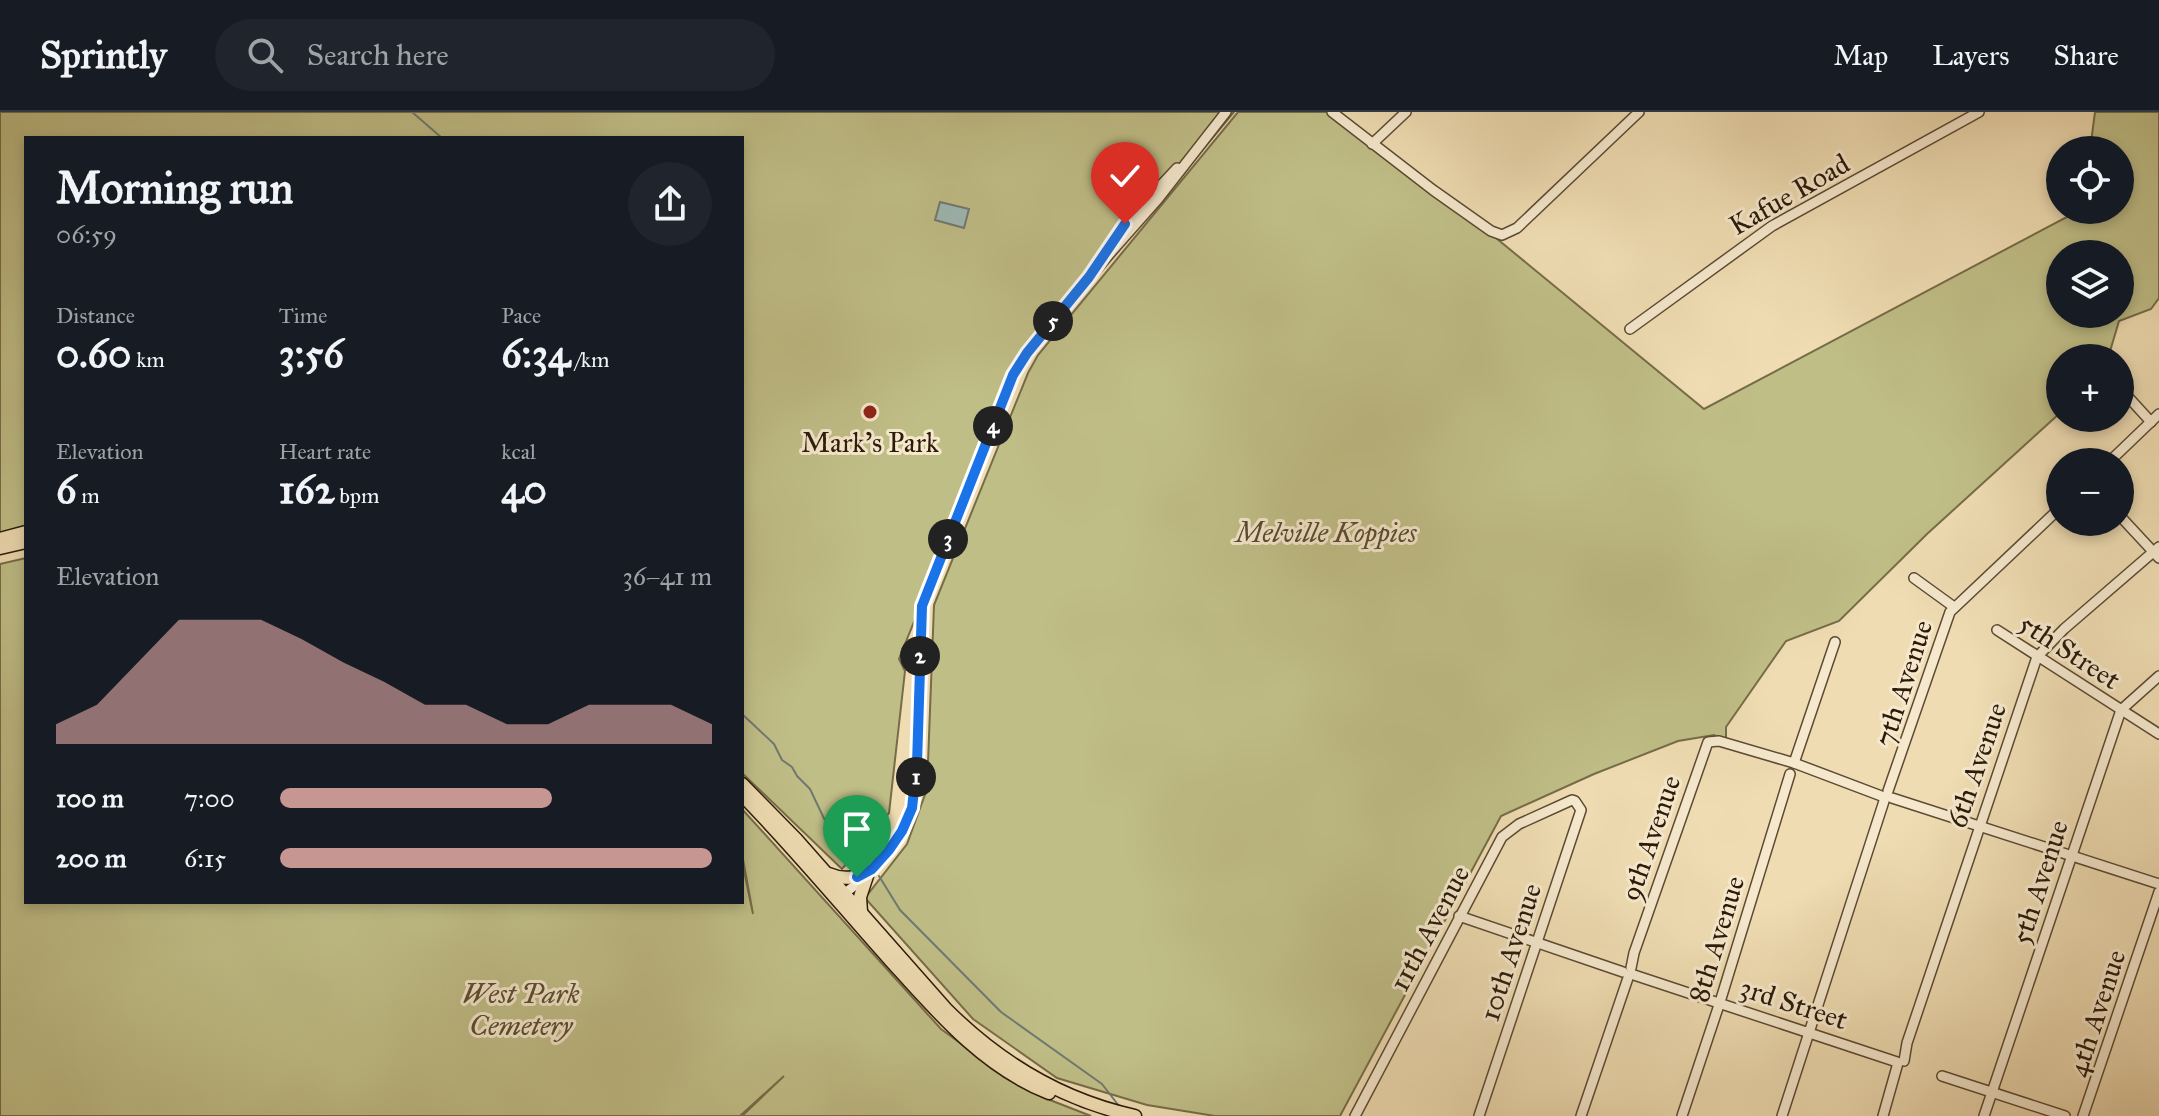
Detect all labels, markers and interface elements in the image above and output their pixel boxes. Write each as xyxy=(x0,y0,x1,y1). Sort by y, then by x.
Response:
search box xyxy=(215,19,775,91)
text: Sprintly xyxy=(40,32,167,78)
icon: search xyxy=(243,33,287,77)
text: Search here xyxy=(307,37,449,73)
text: Map xyxy=(1833,38,1888,73)
text: Layers xyxy=(1932,38,2010,73)
text: Share xyxy=(2054,38,2119,73)
map controls xyxy=(2046,136,2134,536)
button: locate xyxy=(2046,136,2134,224)
pin xyxy=(1091,142,1159,224)
street label: Kafue Road xyxy=(1723,146,1856,243)
icon: check xyxy=(1103,154,1147,198)
text: Morning run xyxy=(56,161,293,215)
button: share xyxy=(628,162,712,246)
text: 06:59 xyxy=(56,218,117,250)
button: layers xyxy=(2046,240,2134,328)
pin: 5 xyxy=(1033,301,1073,341)
text: Distance xyxy=(56,302,135,329)
text: Time xyxy=(279,302,327,329)
text: Pace xyxy=(501,302,541,329)
text: 5 xyxy=(1048,307,1058,334)
text: 0.60 xyxy=(56,329,131,378)
text: 3:56 xyxy=(279,329,344,378)
text: 6:34 xyxy=(501,329,570,378)
button: + xyxy=(2046,344,2134,432)
text: km xyxy=(131,346,165,373)
text: /km xyxy=(570,346,610,373)
marker: Mark's Park xyxy=(861,403,879,421)
pin: 4 xyxy=(973,406,1013,446)
text: 4 xyxy=(987,412,999,439)
place label: Mark's Park xyxy=(801,425,939,460)
text: Elevation xyxy=(56,438,143,465)
text: Heart rate xyxy=(279,438,371,465)
text: kcal xyxy=(501,438,536,465)
button: − xyxy=(2046,448,2134,536)
text: 6 xyxy=(56,465,77,514)
text: 162 xyxy=(279,465,335,514)
text: 40 xyxy=(501,465,547,514)
text: m xyxy=(77,482,100,509)
text: bpm xyxy=(335,482,379,509)
park label: Melville Koppies xyxy=(1233,515,1417,550)
pin: 3 xyxy=(928,519,968,559)
text: 3 xyxy=(944,525,952,552)
text: Elevation xyxy=(56,560,159,592)
text: 36–41 m xyxy=(622,560,712,592)
street label: 5th Street xyxy=(2012,606,2127,697)
street label: 7th Avenue xyxy=(1867,616,1940,751)
pin: 2 xyxy=(900,636,940,676)
text: 2 xyxy=(915,642,925,669)
street label: 6th Avenue xyxy=(1939,698,2014,832)
pin: 1 xyxy=(896,757,936,797)
text: 1 xyxy=(912,763,920,790)
street label: 9th Avenue xyxy=(1613,771,1688,906)
text: 100 m xyxy=(56,782,124,814)
text: 7:00 xyxy=(184,782,235,814)
pin xyxy=(823,795,891,877)
icon: arrive xyxy=(835,807,879,851)
street label: 5th Avenue xyxy=(2003,816,2076,949)
text: 200 m xyxy=(56,842,127,874)
text: 6:15 xyxy=(184,842,226,874)
street label: 11th Avenue xyxy=(1382,859,1477,997)
street label: 8th Avenue xyxy=(1681,872,1752,1007)
street label: 10th Avenue xyxy=(1472,879,1549,1025)
street label: 4th Avenue xyxy=(2060,945,2133,1081)
street label: 3rd Street xyxy=(1736,970,1852,1037)
park label: West Park Cemetery xyxy=(462,976,580,1043)

